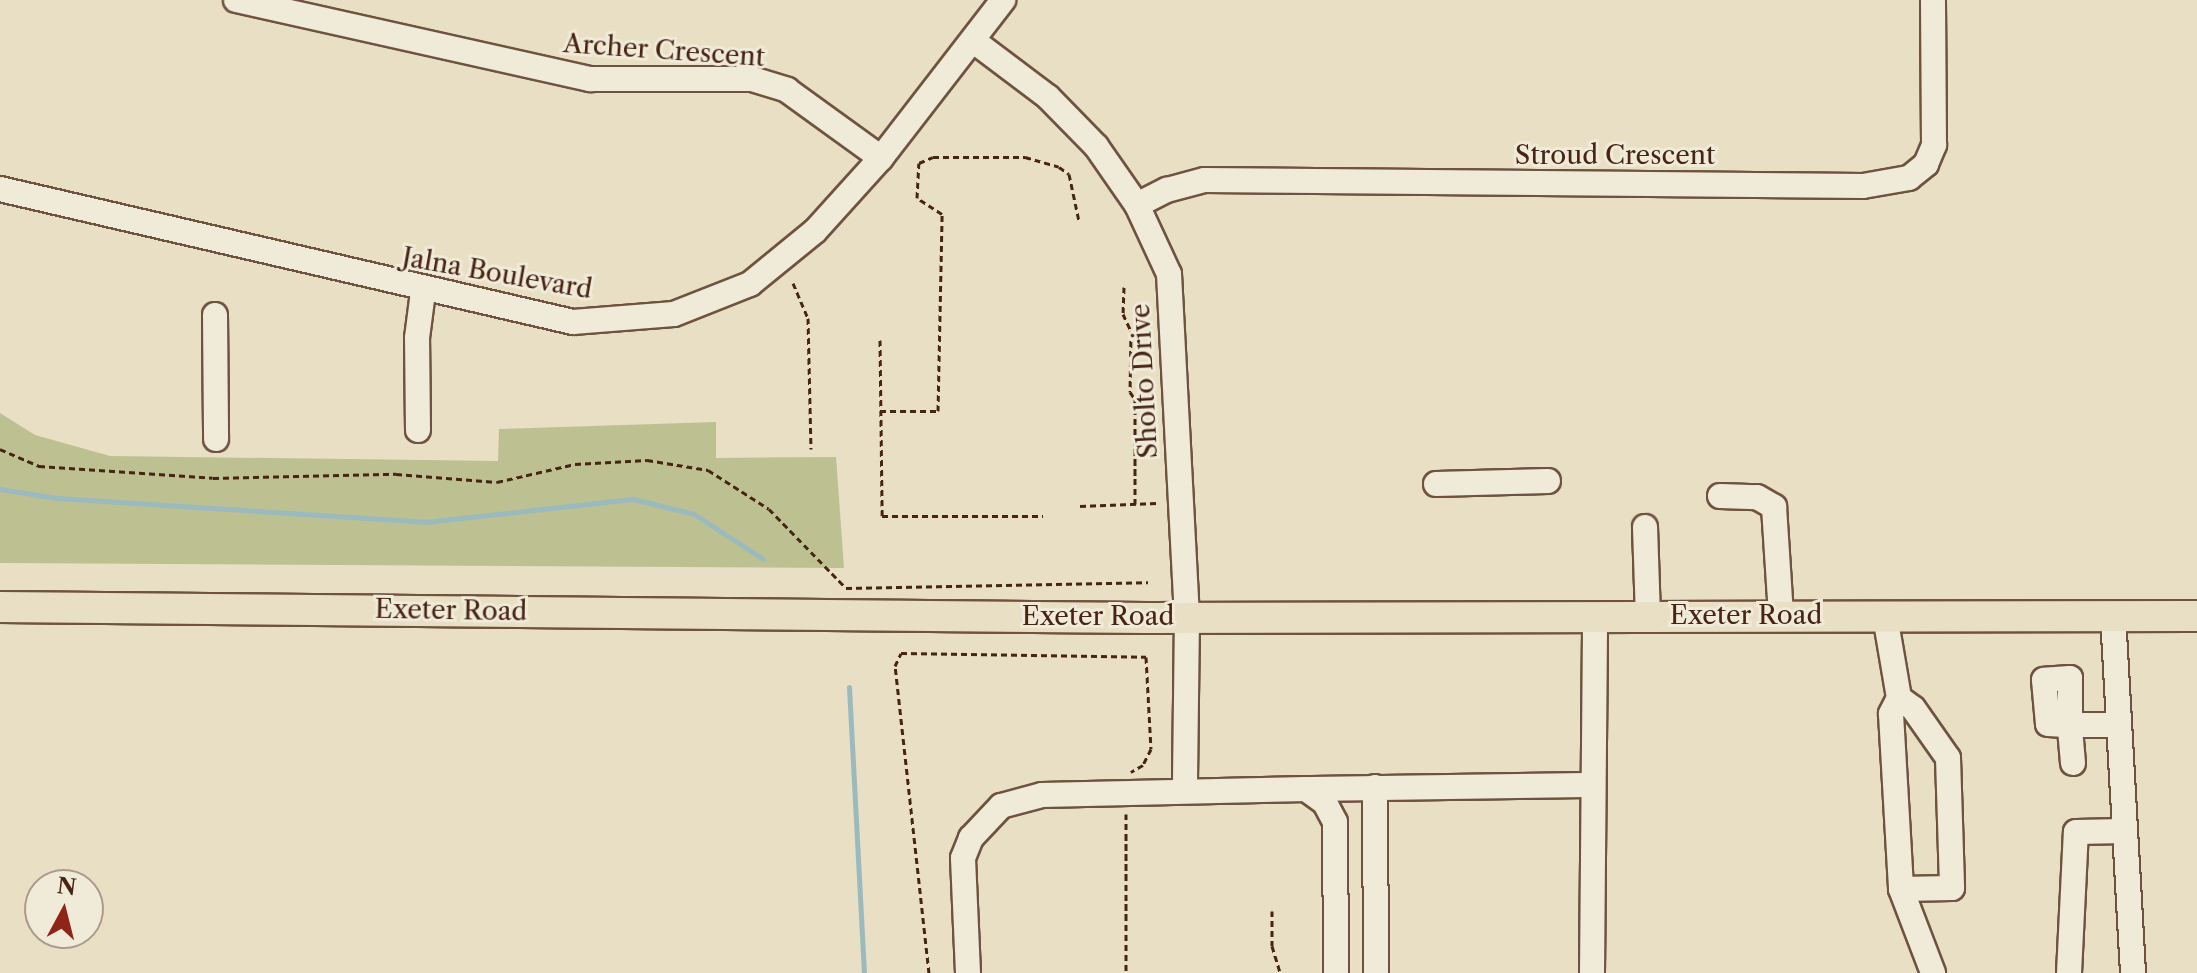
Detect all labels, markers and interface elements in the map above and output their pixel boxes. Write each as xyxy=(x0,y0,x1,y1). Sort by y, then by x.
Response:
street label: Archer Crescent xyxy=(562,28,766,74)
street label: Stroud Crescent xyxy=(1515,140,1715,172)
street label: Jalna Boulevard xyxy=(399,242,595,306)
street label: Sholto Drive xyxy=(1125,303,1165,459)
street label: Exeter Road xyxy=(374,594,528,628)
street label: Exeter Road xyxy=(1670,600,1822,632)
street label: Exeter Road xyxy=(1022,601,1174,633)
north arrow xyxy=(24,869,104,949)
text: N xyxy=(56,872,78,901)

